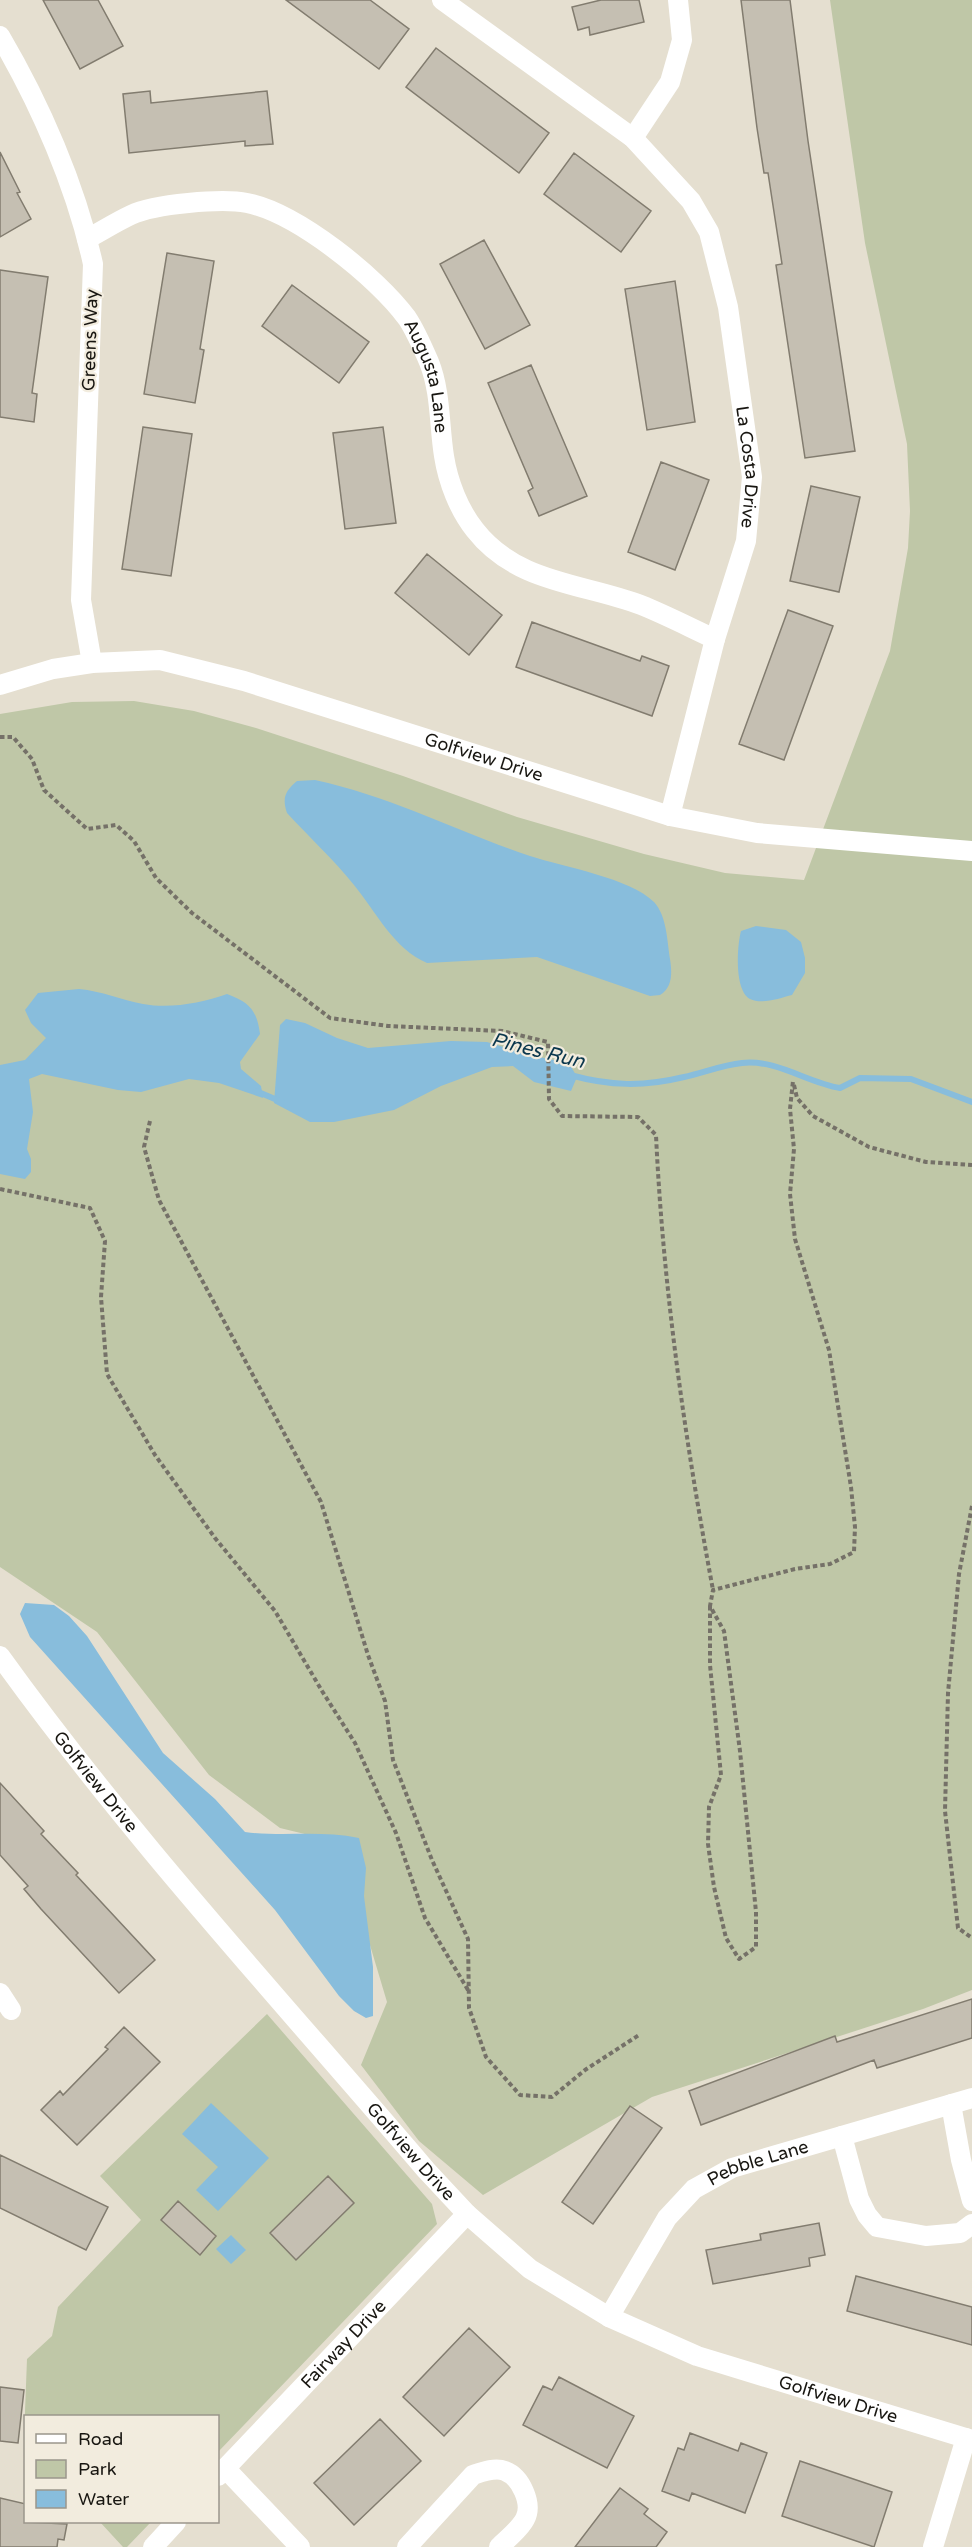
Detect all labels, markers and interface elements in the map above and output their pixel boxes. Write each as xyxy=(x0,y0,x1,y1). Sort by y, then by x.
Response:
street label: Greens Way xyxy=(77,288,103,391)
street label: Augusta Lane xyxy=(399,315,452,434)
street label: La Costa Drive xyxy=(731,404,763,529)
street label: Golfview Drive xyxy=(422,728,546,786)
water label: Pines Run xyxy=(489,1028,588,1074)
street label: Golfview Drive xyxy=(49,1727,143,1837)
street label: Golfview Drive xyxy=(362,2098,460,2205)
street label: Pebble Lane xyxy=(703,2135,811,2191)
street label: Fairway Drive xyxy=(296,2295,391,2393)
street label: Golfview Drive xyxy=(776,2371,901,2428)
legend xyxy=(24,2415,219,2523)
text: Road xyxy=(78,2428,123,2450)
text: Park xyxy=(78,2458,117,2480)
text: Water xyxy=(78,2488,129,2510)

